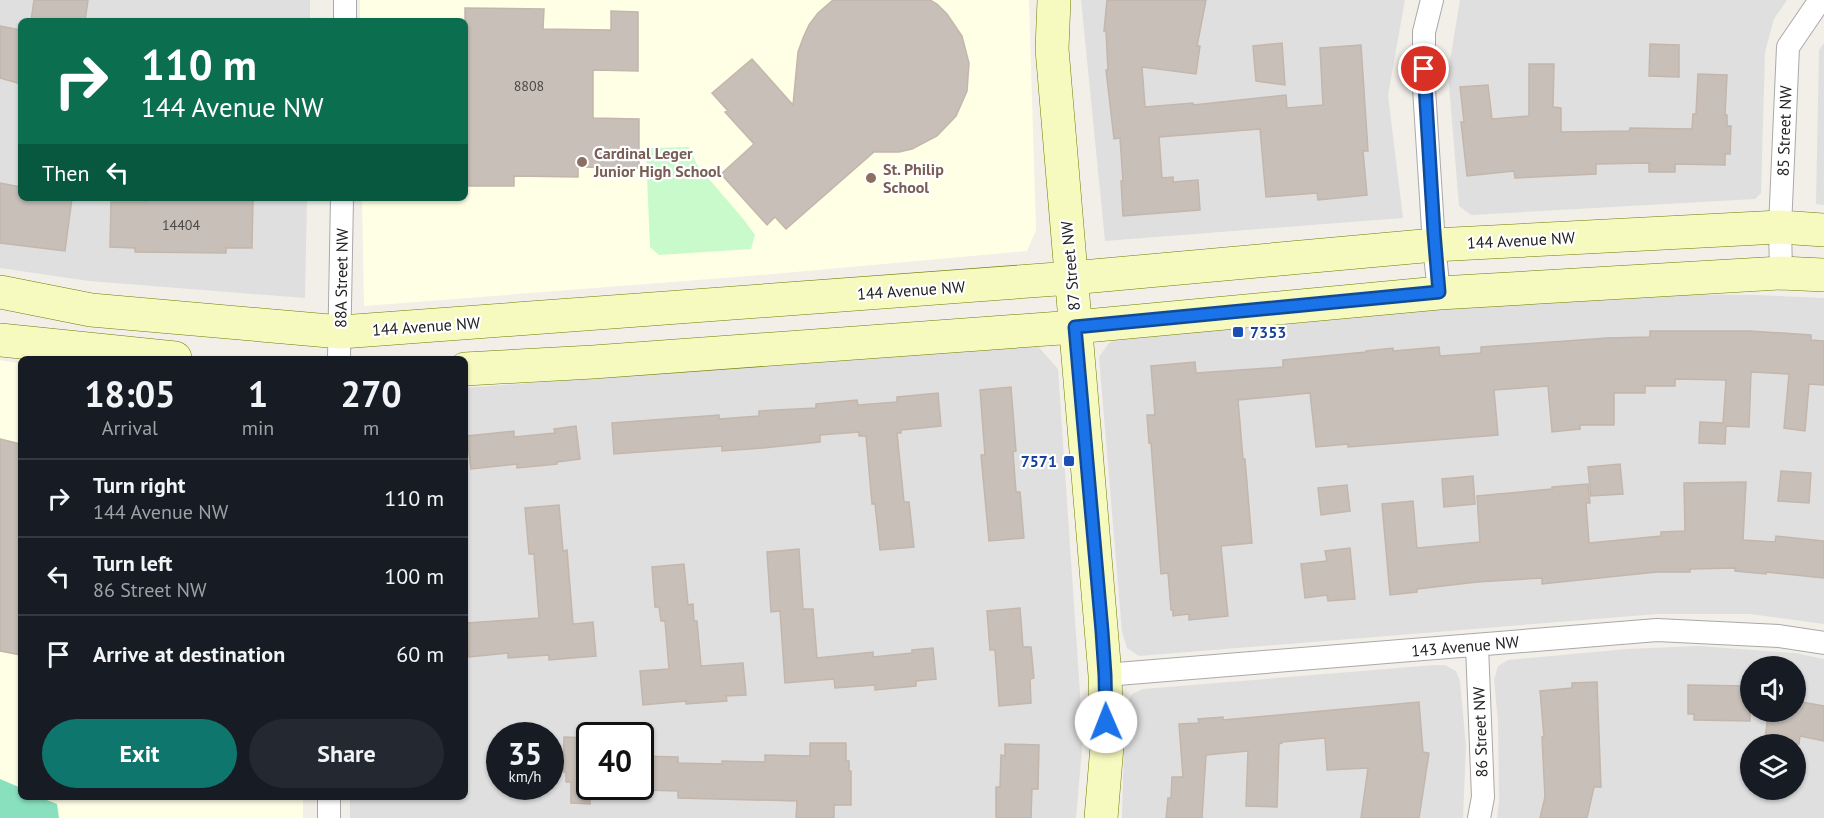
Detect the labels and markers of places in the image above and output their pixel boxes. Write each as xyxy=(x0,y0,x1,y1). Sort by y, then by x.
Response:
pin xyxy=(1398,43,1449,94)
place label: Cardinal Leger Junior High School xyxy=(593,143,722,181)
marker: Cardinal Leger Junior High School xyxy=(575,155,589,169)
place label: St. Philip School xyxy=(883,159,944,197)
marker: St. Philip School xyxy=(864,171,878,185)
place label: 7353 xyxy=(1250,322,1286,342)
marker: 7353 xyxy=(1231,325,1245,339)
place label: 7571 xyxy=(1021,451,1057,471)
marker: 7571 xyxy=(1062,454,1076,468)

